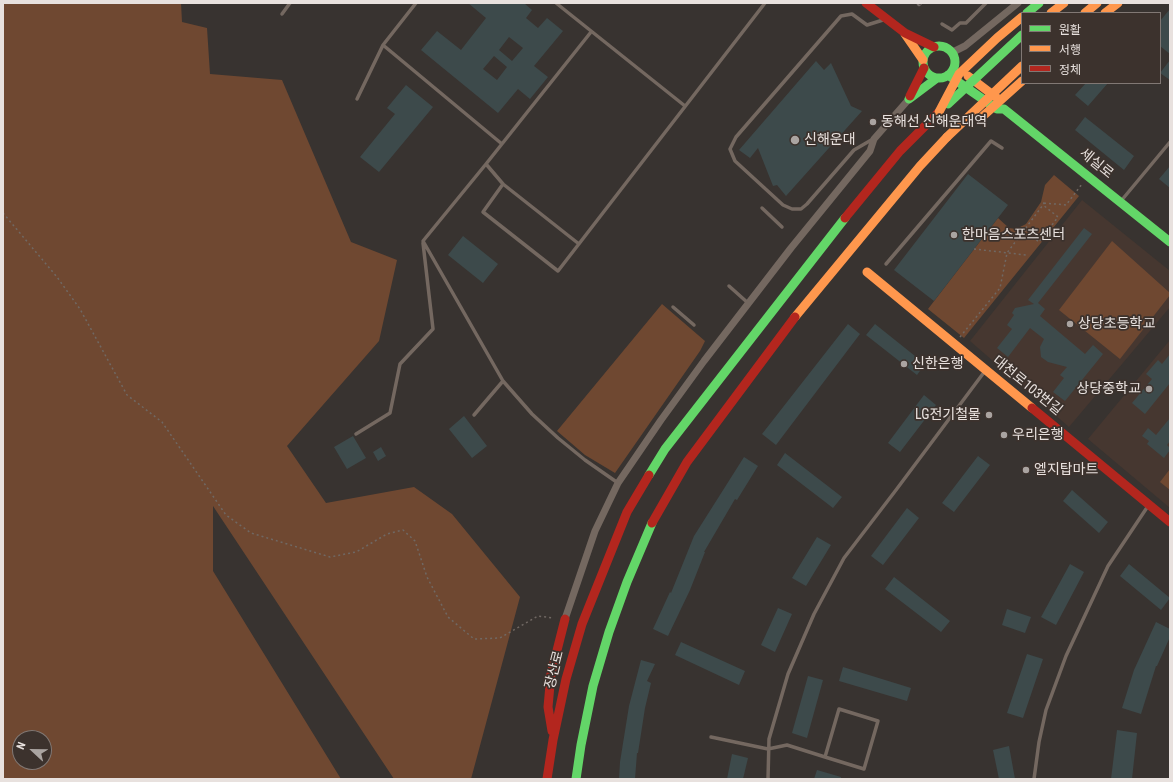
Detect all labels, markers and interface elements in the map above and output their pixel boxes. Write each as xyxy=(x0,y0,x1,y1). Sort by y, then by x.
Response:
legend xyxy=(1021,12,1161,84)
text: 원활 xyxy=(1059,23,1081,37)
text: 서행 xyxy=(1059,43,1081,57)
text: 정체 xyxy=(1059,63,1081,77)
place label: 동해선 신해운대역 xyxy=(881,114,987,130)
marker: 동해선 신해운대역 xyxy=(868,117,878,127)
place label: 신해운대 xyxy=(804,132,856,148)
marker: 신해운대 xyxy=(789,134,801,146)
street label: 세실로 xyxy=(1076,145,1116,183)
place label: 한마음스포츠센터 xyxy=(962,227,1065,243)
marker: 한마음스포츠센터 xyxy=(949,230,959,240)
place label: 상당초등학교 xyxy=(1078,316,1155,332)
marker: 상당초등학교 xyxy=(1065,319,1075,329)
street label: 대천로103번길 xyxy=(989,353,1065,419)
place label: 신한은행 xyxy=(912,356,964,372)
marker: 신한은행 xyxy=(899,359,909,369)
place label: 상당중학교 xyxy=(1077,381,1141,397)
marker: 상당중학교 xyxy=(1144,384,1154,394)
place label: LG전기철물 xyxy=(915,407,981,423)
marker: LG전기철물 xyxy=(984,410,994,420)
place label: 우리은행 xyxy=(1012,427,1064,443)
marker: 우리은행 xyxy=(999,430,1009,440)
place label: 엘지탑마트 xyxy=(1034,462,1098,478)
marker: 엘지탑마트 xyxy=(1021,465,1031,475)
street label: 장산로 xyxy=(542,649,568,691)
north arrow xyxy=(12,730,52,770)
text: N xyxy=(14,740,29,751)

